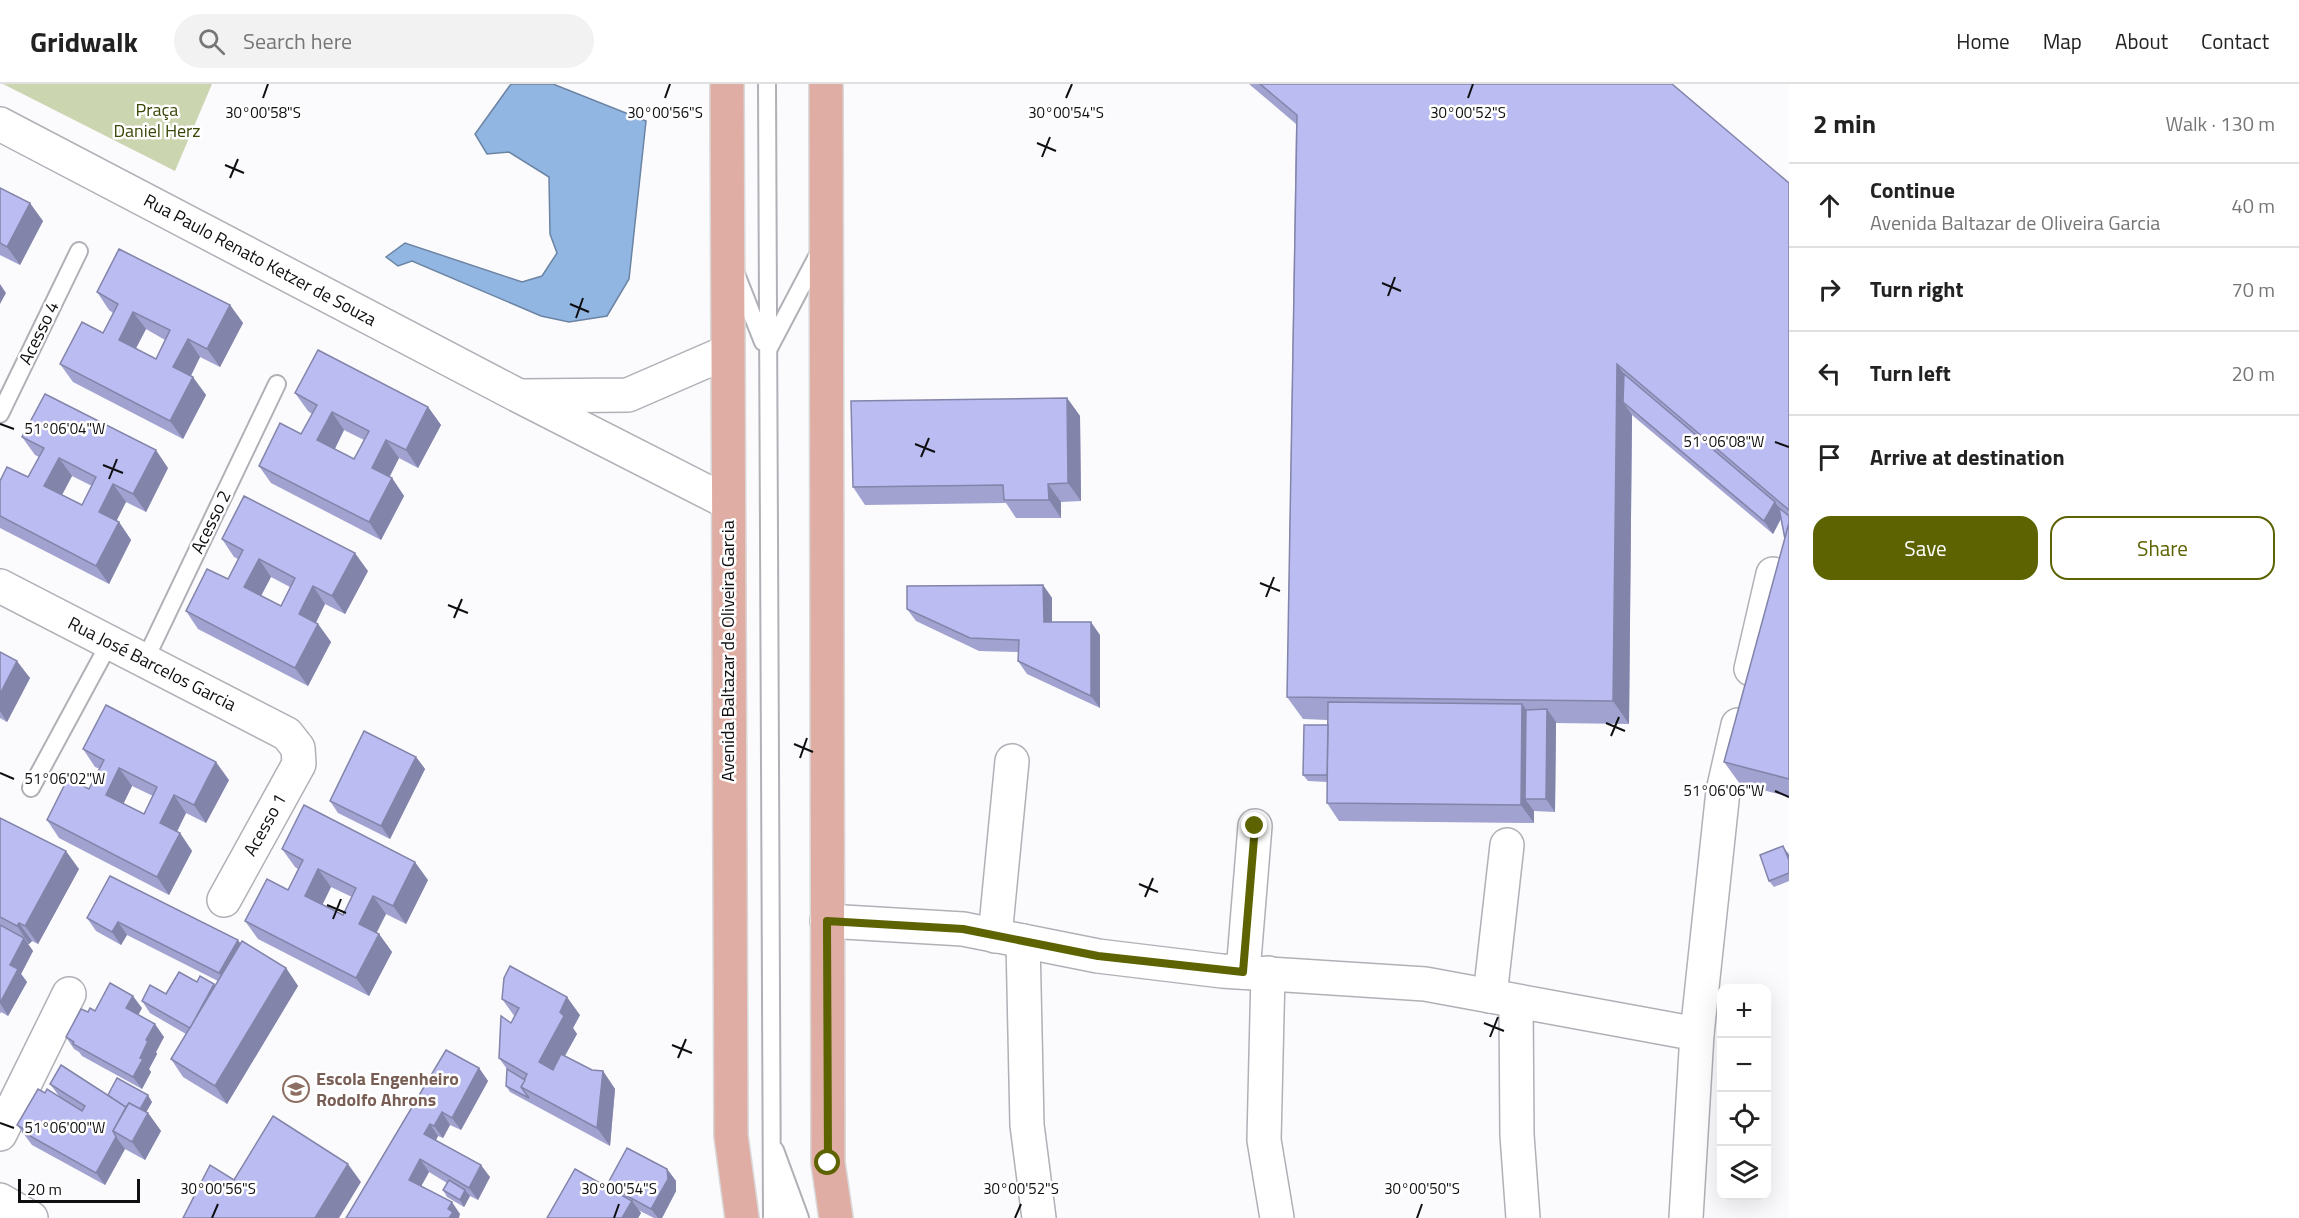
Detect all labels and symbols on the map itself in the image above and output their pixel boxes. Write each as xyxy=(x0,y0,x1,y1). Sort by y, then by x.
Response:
park label: Praça Daniel Herz xyxy=(113,96,201,144)
text: 30°00'58"S xyxy=(225,101,301,124)
text: 30°00'56"S xyxy=(627,101,703,124)
text: 30°00'54"S xyxy=(1028,101,1104,124)
text: 30°00'52"S xyxy=(1430,101,1506,124)
street label: Rua Paulo Renato Ketzer de Souza xyxy=(139,187,381,333)
street label: Acesso 4 xyxy=(12,296,66,369)
text: 51°06'04"W xyxy=(25,417,105,440)
text: 51°06'08"W xyxy=(1684,430,1764,453)
street label: Acesso 2 xyxy=(184,485,238,558)
street label: Avenida Baltazar de Oliveira Garcia xyxy=(714,520,741,782)
street label: Rua José Barcelos Garcia xyxy=(63,609,241,718)
text: 51°06'02"W xyxy=(25,767,105,790)
text: 51°06'06"W xyxy=(1684,779,1764,802)
street label: Acesso 1 xyxy=(236,789,293,861)
route end xyxy=(1241,812,1267,838)
place label: Escola Engenheiro Rodolfo Ahrons xyxy=(316,1065,459,1113)
school or university icon: Escola Engenheiro Rodolfo Ahrons xyxy=(281,1074,311,1104)
text: 51°06'00"W xyxy=(25,1116,105,1139)
route start xyxy=(814,1149,840,1175)
scale bar xyxy=(18,1176,140,1204)
text: 30°00'56"S xyxy=(180,1177,256,1200)
text: 30°00'54"S xyxy=(581,1177,657,1200)
text: 30°00'52"S xyxy=(983,1177,1059,1200)
text: 30°00'50"S xyxy=(1384,1177,1460,1200)

